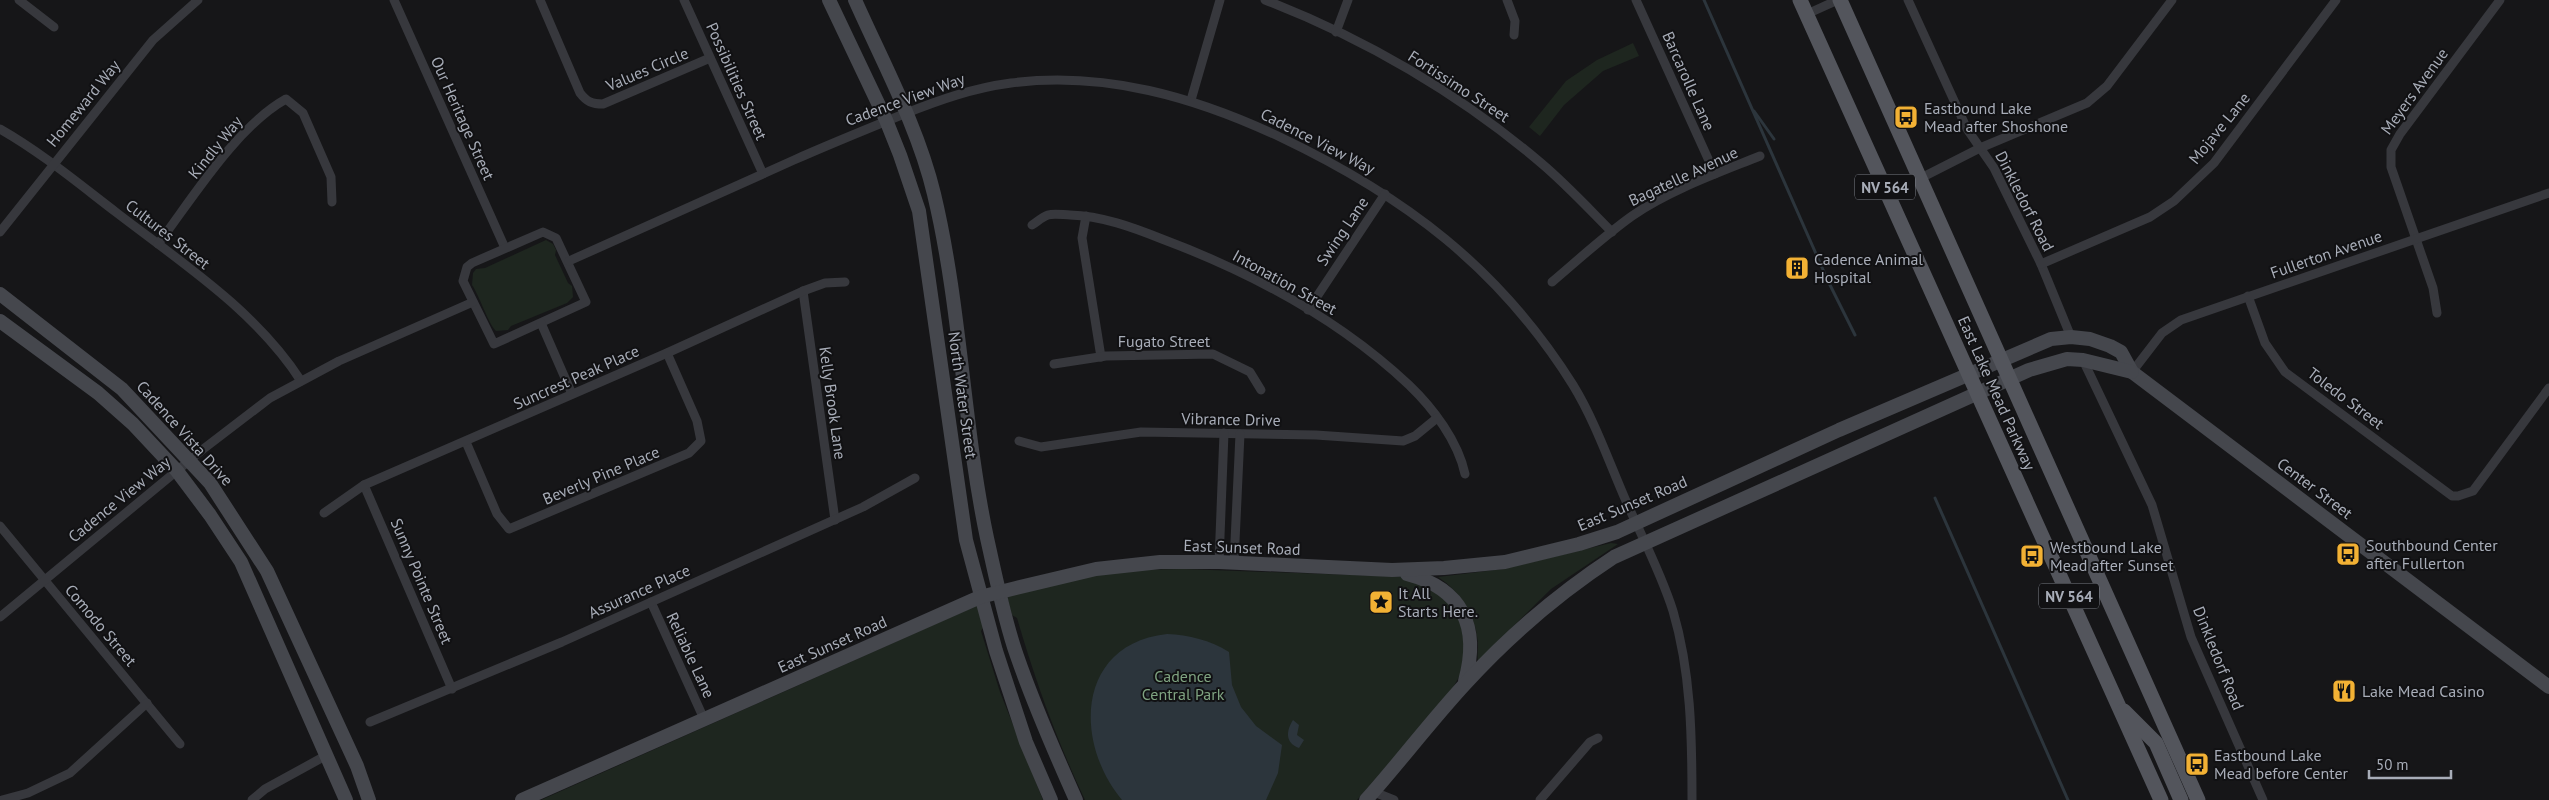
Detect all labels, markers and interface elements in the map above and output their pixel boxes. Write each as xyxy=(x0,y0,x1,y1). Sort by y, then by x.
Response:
street label: Possibilities Street xyxy=(702,19,772,143)
street label: Barcarolle Lane xyxy=(1658,28,1720,134)
street label: Values Circle xyxy=(602,43,691,96)
street label: Meyers Avenue xyxy=(2376,44,2452,138)
street label: Fortissimo Street xyxy=(1405,46,1514,127)
street label: Our Heritage Street xyxy=(427,53,499,183)
street label: Homeward Way xyxy=(42,55,124,150)
street label: Cadence View Way xyxy=(843,68,968,130)
street label: Mojave Lane xyxy=(2184,88,2254,168)
place label: Eastbound Lake Mead after Shoshone xyxy=(1924,98,2068,136)
street label: Cadence View Way xyxy=(1257,104,1379,179)
bus stop icon: Eastbound Lake Mead after Shoshone xyxy=(1893,104,1919,130)
street label: Kindly Way xyxy=(184,111,247,182)
street label: Bagatelle Avenue xyxy=(1625,142,1741,210)
street label: Dinkledorf Road xyxy=(1991,148,2059,254)
road number: NV 564 xyxy=(1855,174,1915,200)
street label: Swing Lane xyxy=(1312,193,1372,269)
street label: Cultures Street xyxy=(122,195,215,274)
street label: Fullerton Avenue xyxy=(2268,226,2384,282)
street label: Intonation Street xyxy=(1229,245,1341,319)
place label: Cadence Animal Hospital xyxy=(1814,249,1923,287)
building icon: Cadence Animal Hospital xyxy=(1784,255,1810,281)
street label: East Lake Mead Parkway xyxy=(1954,313,2040,474)
street label: North Water Street xyxy=(944,330,982,460)
street label: Fugato Street xyxy=(1118,331,1211,351)
street label: Suncrest Peak Place xyxy=(510,340,642,414)
street label: Kelly Brook Lane xyxy=(815,345,851,461)
street label: Toledo Street xyxy=(2304,363,2389,434)
street label: Cadence Vista Drive xyxy=(133,376,237,490)
street label: Vibrance Drive xyxy=(1180,408,1281,430)
street label: Beverly Pine Place xyxy=(540,441,662,509)
street label: Cadence View Way xyxy=(64,451,175,546)
street label: Center Street xyxy=(2273,453,2357,523)
street label: East Sunset Road xyxy=(1574,471,1690,535)
street label: Sunny Pointe Street xyxy=(387,515,458,647)
street label: East Sunset Road xyxy=(1183,535,1301,559)
place label: Southbound Center after Fullerton xyxy=(2366,535,2498,573)
place label: Westbound Lake Mead after Sunset xyxy=(2050,537,2174,575)
bus stop icon: Southbound Center after Fullerton xyxy=(2335,541,2361,567)
bus stop icon: Westbound Lake Mead after Sunset xyxy=(2019,543,2045,569)
street label: Assurance Place xyxy=(585,560,693,622)
street label: Comodo Street xyxy=(61,580,142,671)
place label: It All Starts Here. xyxy=(1398,583,1478,621)
road number: NV 564 xyxy=(2039,584,2099,608)
place icon: It All Starts Here. xyxy=(1368,589,1394,615)
street label: Dinkledorf Road xyxy=(2189,603,2249,713)
street label: Reliable Lane xyxy=(662,609,720,701)
street label: East Sunset Road xyxy=(774,611,890,677)
park label: Cadence Central Park xyxy=(1142,666,1225,704)
restaurant icon: Lake Mead Casino xyxy=(2331,678,2357,704)
place label: Lake Mead Casino xyxy=(2362,681,2485,701)
place label: Eastbound Lake Mead before Center xyxy=(2214,745,2349,783)
scale bar xyxy=(2369,748,2452,780)
bus stop icon: Eastbound Lake Mead before Center xyxy=(2184,751,2210,777)
text: 50 m xyxy=(2376,755,2409,774)

